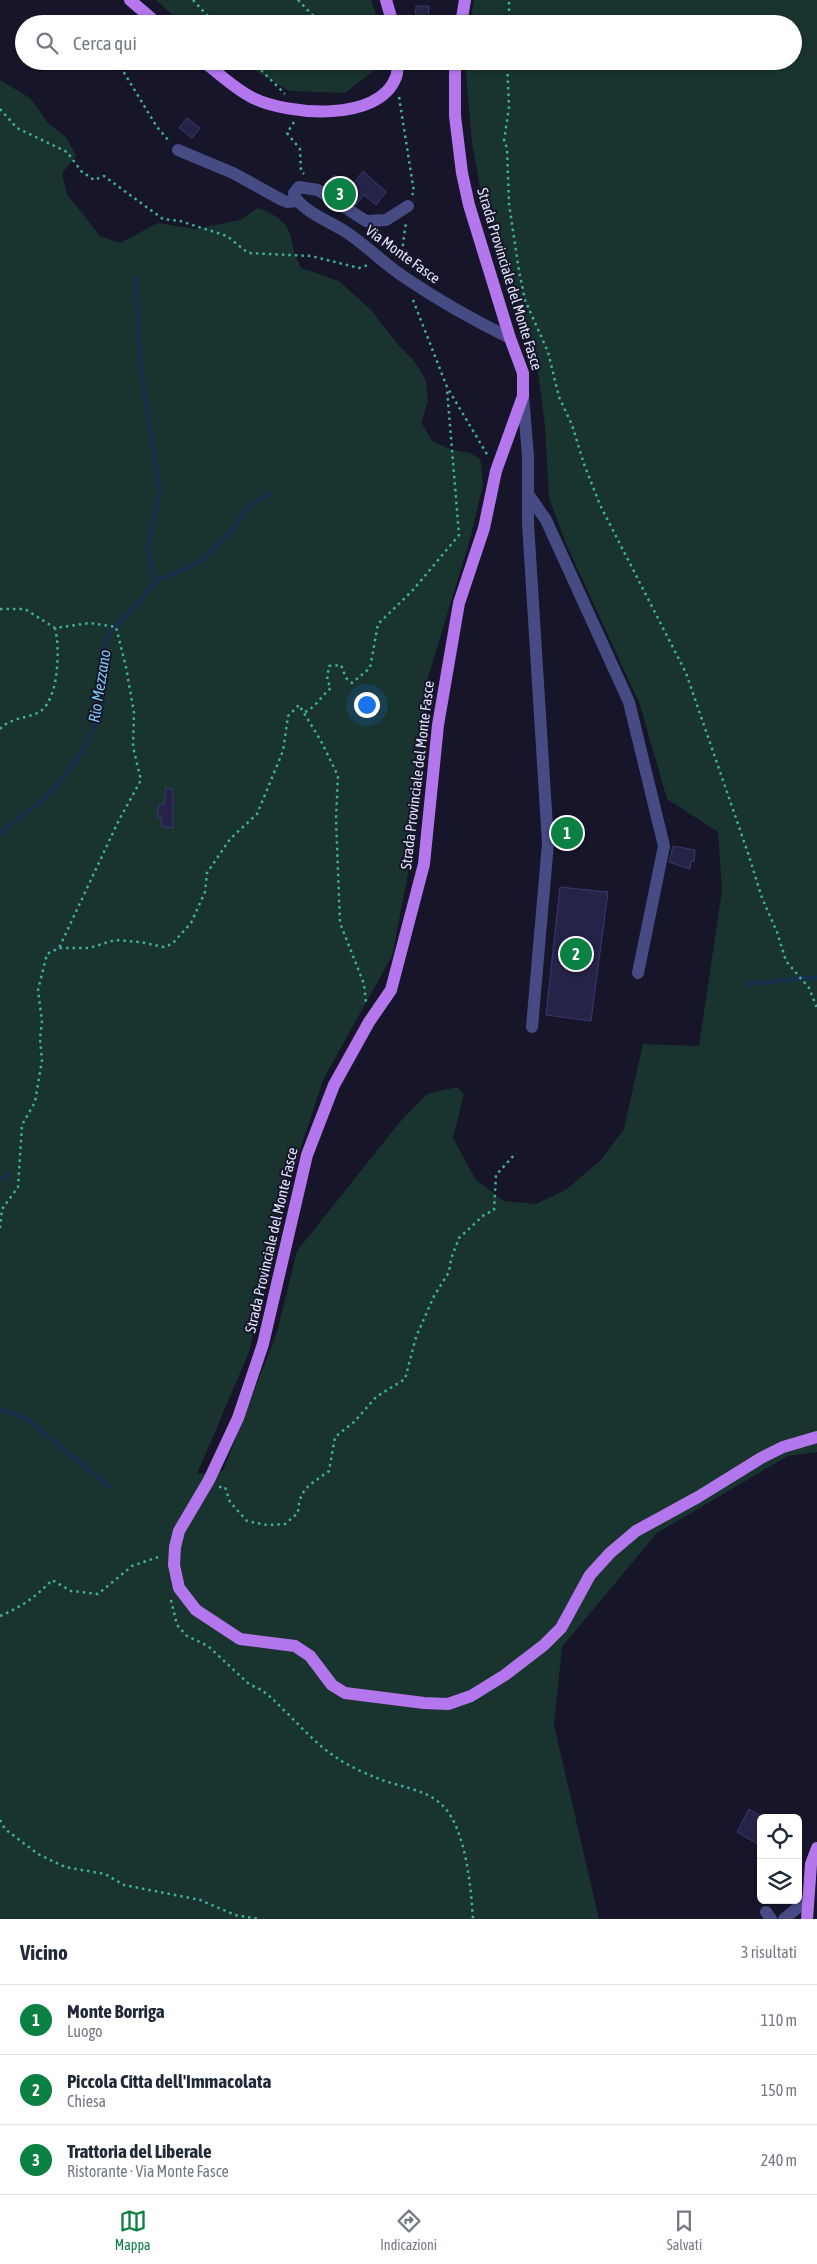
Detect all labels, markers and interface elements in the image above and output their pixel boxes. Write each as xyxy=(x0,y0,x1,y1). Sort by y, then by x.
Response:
search box xyxy=(15,15,802,70)
icon: search xyxy=(33,29,61,57)
text: Cerca qui xyxy=(73,32,137,54)
pin: 3 xyxy=(324,175,356,213)
street label: Strada Provinciale del Monte Fasce xyxy=(474,186,546,372)
street label: Via Monte Fasce xyxy=(363,221,444,287)
water label: Rio Mezzano xyxy=(84,648,114,724)
street label: Strada Provinciale del Monte Fasce xyxy=(397,680,437,870)
your location xyxy=(354,692,380,718)
pin: 1 xyxy=(551,814,583,852)
pin: 2 xyxy=(560,935,592,973)
street label: Strada Provinciale del Monte Fasce xyxy=(241,1145,301,1334)
map controls xyxy=(757,1814,802,1904)
button: locate xyxy=(757,1814,802,1859)
button: layers xyxy=(757,1859,802,1904)
text: Vicino xyxy=(20,1940,68,1964)
text: 3 risultati xyxy=(741,1943,797,1961)
text: Monte Borriga xyxy=(67,2000,165,2022)
text: 1 xyxy=(32,2011,40,2029)
text: 110 m xyxy=(761,2011,797,2029)
text: Luogo xyxy=(67,2022,103,2040)
text: Piccola Citta dell'Immacolata xyxy=(67,2070,271,2092)
text: 2 xyxy=(32,2081,40,2099)
text: 150 m xyxy=(761,2081,797,2099)
text: Chiesa xyxy=(67,2092,106,2110)
text: Trattoria del Liberale xyxy=(67,2140,212,2162)
text: 3 xyxy=(32,2151,40,2169)
text: 240 m xyxy=(761,2151,797,2169)
text: Ristorante · Via Monte Fasce xyxy=(67,2162,229,2180)
tab: Mappa xyxy=(115,2207,151,2253)
tab: Indicazioni xyxy=(380,2207,437,2253)
tab: Salvati xyxy=(667,2207,702,2253)

